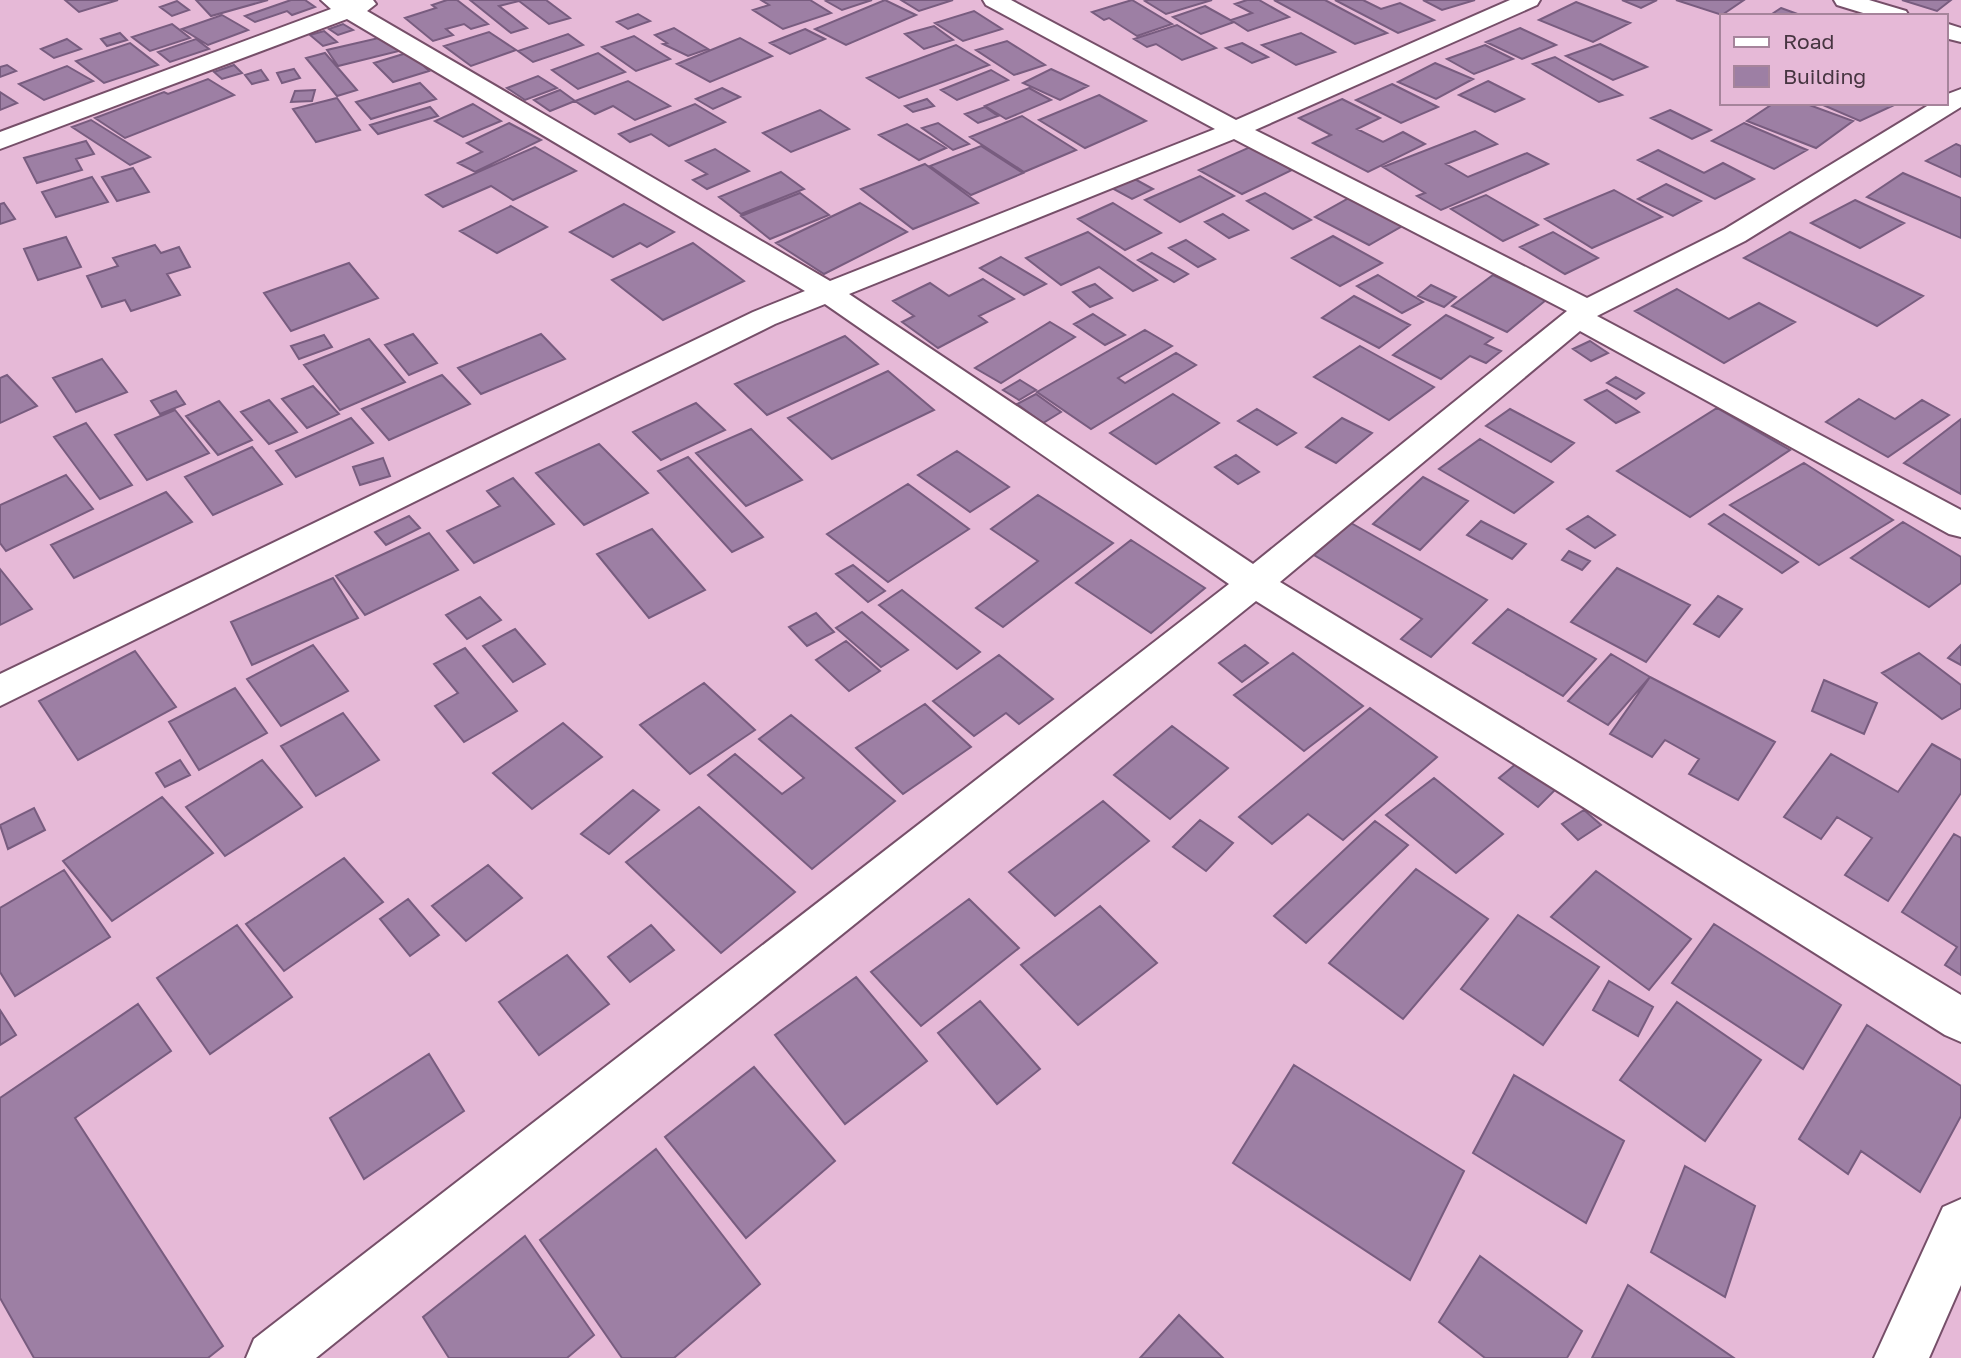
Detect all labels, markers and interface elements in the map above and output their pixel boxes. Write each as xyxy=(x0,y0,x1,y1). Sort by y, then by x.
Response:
legend xyxy=(1720,14,1947,105)
text: Road xyxy=(1783,28,1834,54)
text: Building xyxy=(1783,63,1866,89)

